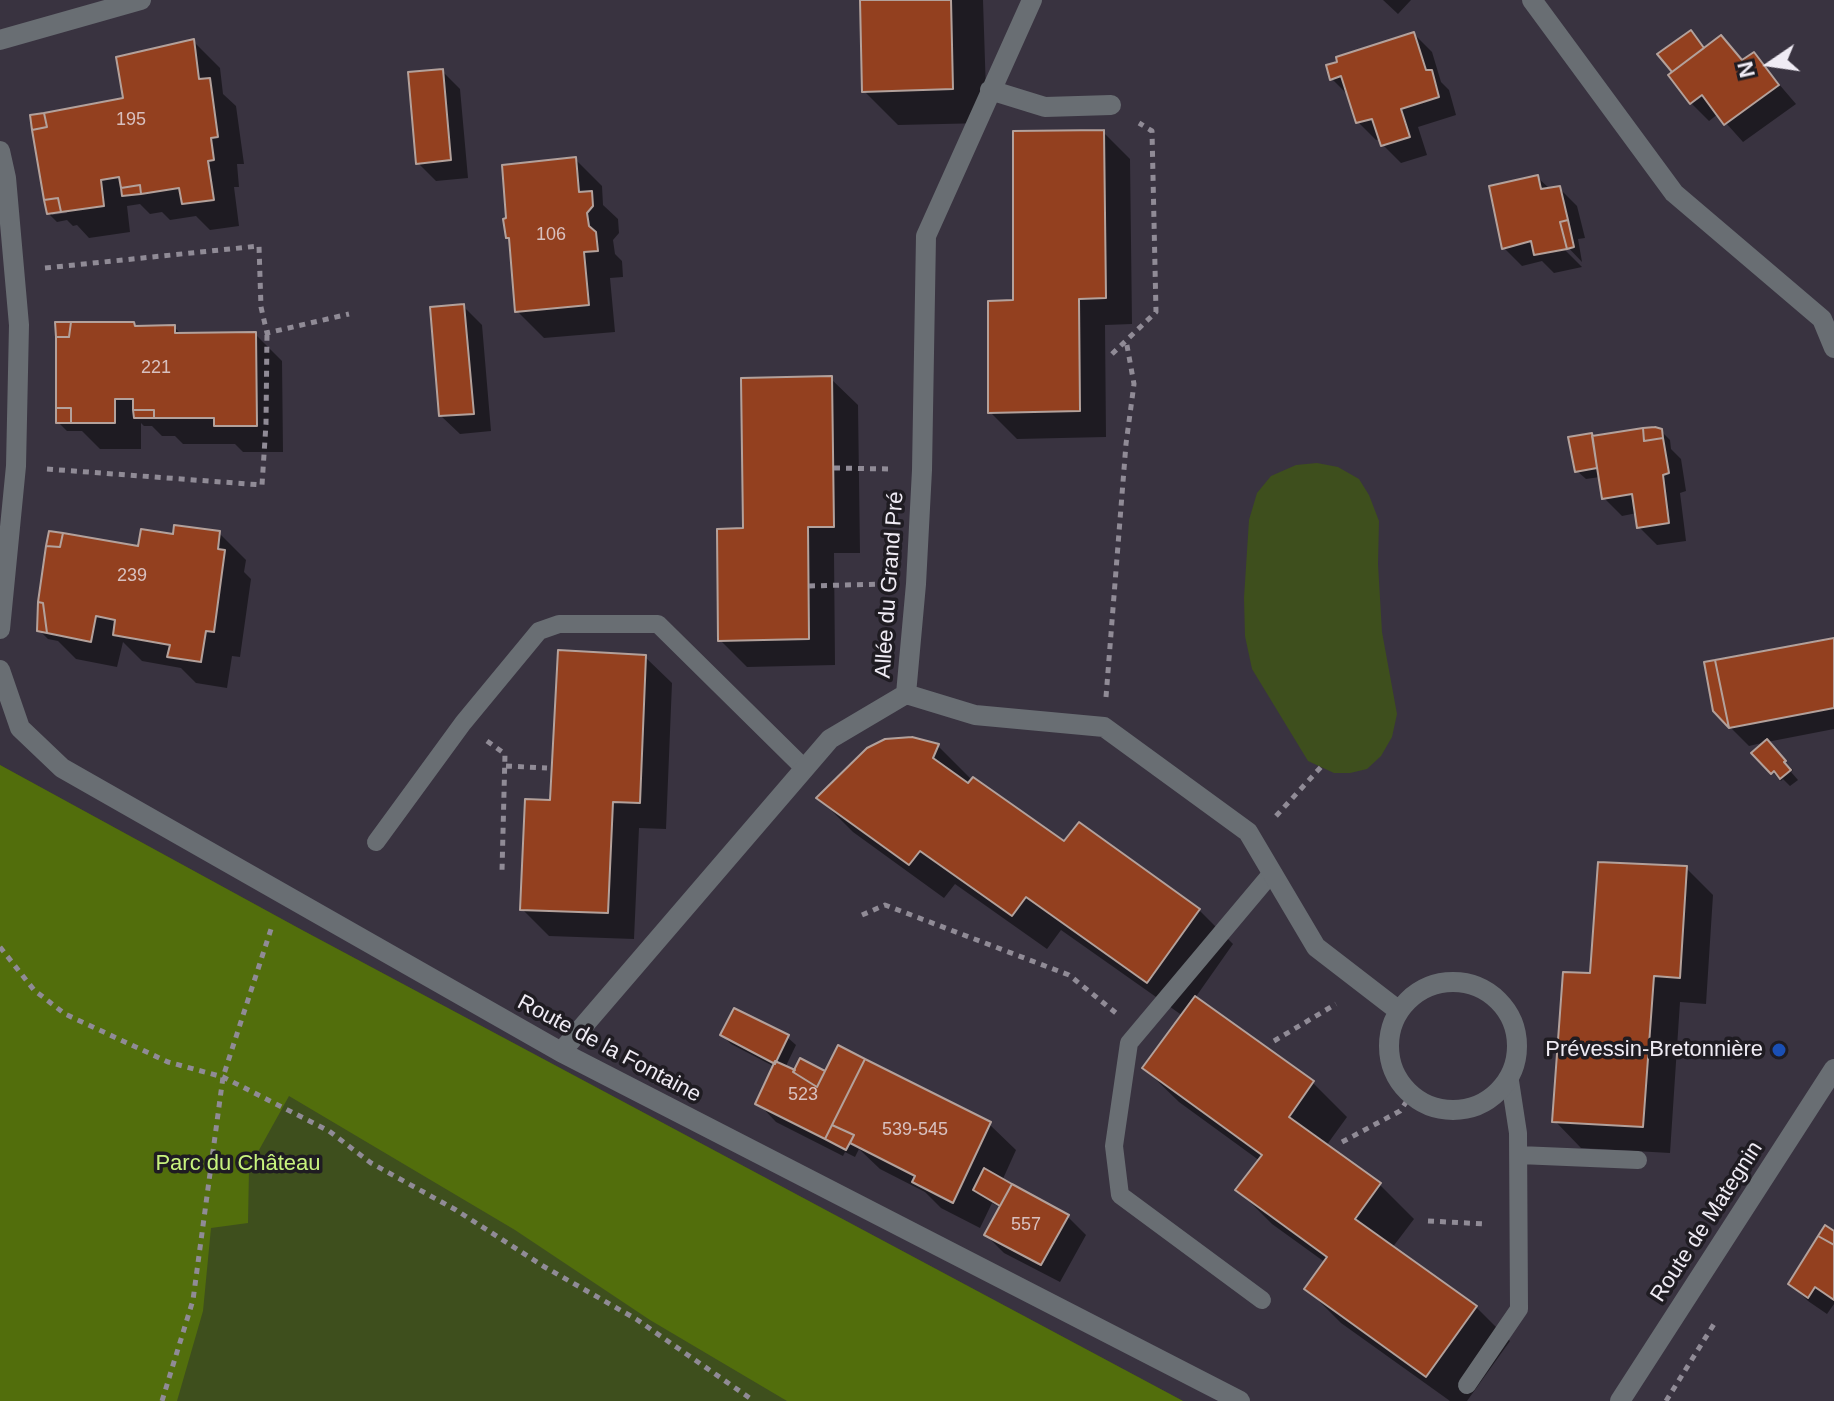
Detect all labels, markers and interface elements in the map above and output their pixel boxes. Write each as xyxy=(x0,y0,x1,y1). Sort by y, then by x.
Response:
north arrow xyxy=(1730,24,1810,104)
text: N xyxy=(1732,59,1760,80)
house number: 195 xyxy=(116,109,146,131)
house number: 106 xyxy=(536,224,566,246)
house number: 221 xyxy=(141,357,171,379)
street label: Allée du Grand Pré xyxy=(870,491,910,679)
house number: 239 xyxy=(117,565,147,587)
street label: Route de la Fontaine xyxy=(513,989,705,1109)
place label: Prévessin-Bretonnière xyxy=(1545,1037,1763,1063)
marker: Prévessin-Bretonnière xyxy=(1770,1041,1788,1059)
house number: 523 xyxy=(788,1084,818,1106)
house number: 539-545 xyxy=(882,1119,948,1141)
street label: Route de Mategnin xyxy=(1645,1137,1769,1307)
park label: Parc du Château xyxy=(155,1151,321,1177)
house number: 557 xyxy=(1011,1214,1041,1236)

